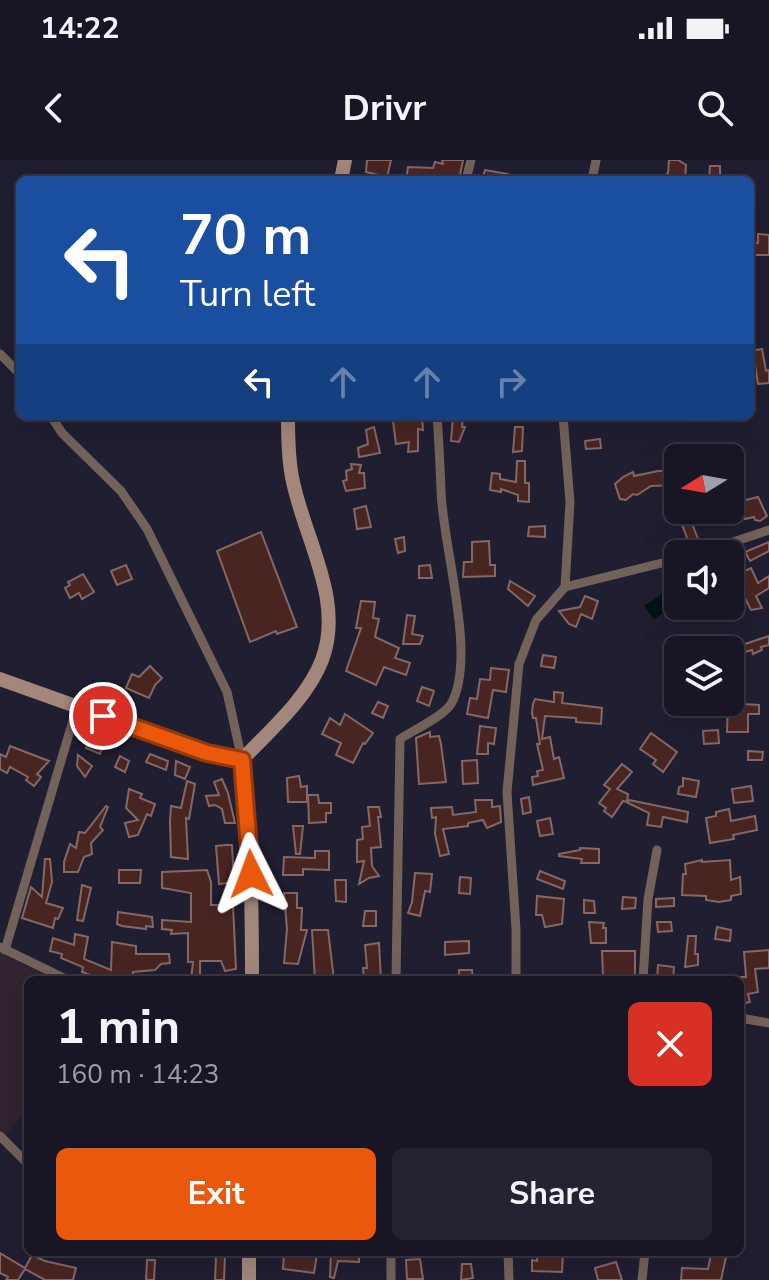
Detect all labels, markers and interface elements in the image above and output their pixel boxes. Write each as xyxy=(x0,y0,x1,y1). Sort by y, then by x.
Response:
text: 14:22 xyxy=(40,8,119,49)
text: Drivr xyxy=(343,84,426,133)
icon: back xyxy=(32,86,76,130)
icon: search xyxy=(693,86,737,130)
text: 70 m xyxy=(180,197,311,274)
icon: left xyxy=(48,208,152,312)
text: Turn left xyxy=(180,270,315,319)
icon: left xyxy=(237,360,281,404)
icon: ahead xyxy=(321,360,365,404)
icon: ahead xyxy=(405,360,449,404)
icon: right xyxy=(489,360,533,404)
north arrow xyxy=(664,444,744,524)
map controls xyxy=(664,444,744,716)
button: sound xyxy=(664,540,744,620)
button: layers xyxy=(664,636,744,716)
pin xyxy=(69,682,137,750)
icon: arrive xyxy=(81,694,125,738)
position arrow xyxy=(209,832,293,916)
text: 1 min xyxy=(56,994,180,1060)
button: close xyxy=(628,1002,712,1086)
text: 160 m · 14:23 xyxy=(56,1057,219,1092)
button: Exit xyxy=(56,1148,376,1240)
button: Share xyxy=(392,1148,712,1240)

